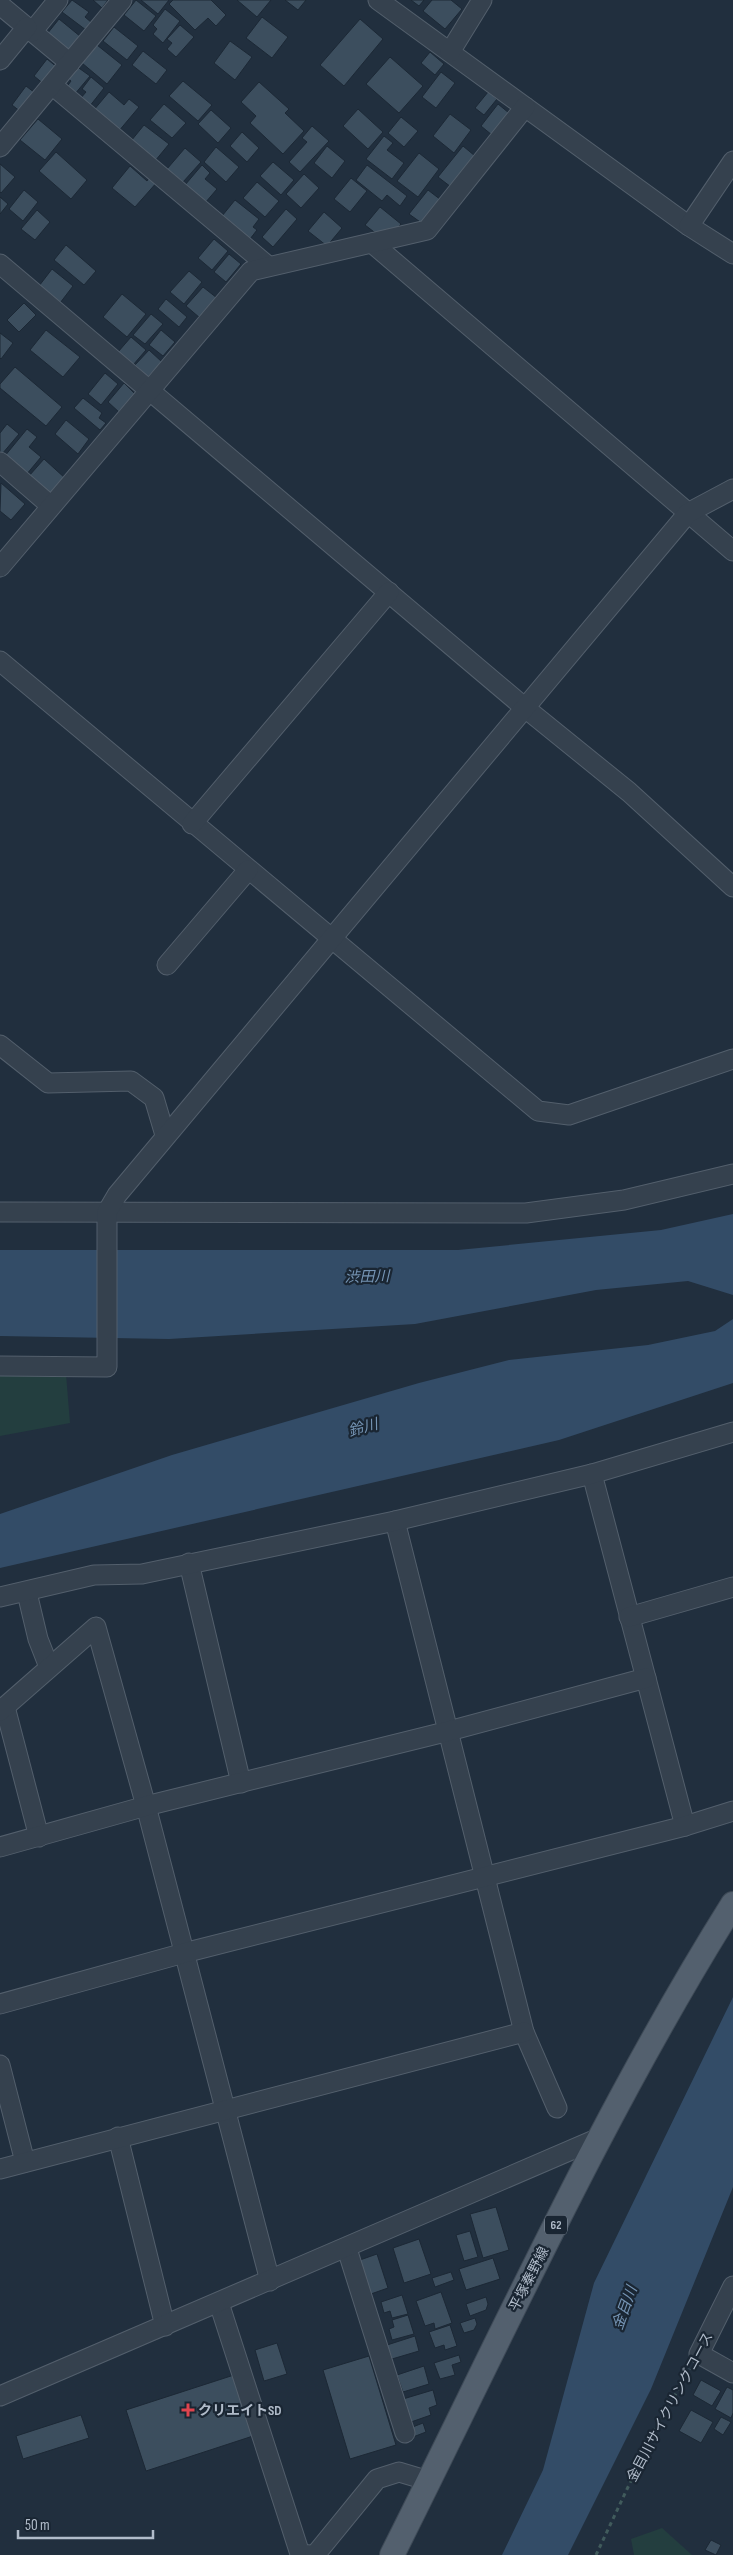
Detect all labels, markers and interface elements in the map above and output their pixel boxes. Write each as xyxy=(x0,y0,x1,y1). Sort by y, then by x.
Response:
water label: 渋田川 xyxy=(344,1267,392,1287)
water label: 鈴川 xyxy=(346,1414,382,1441)
road number: 62 xyxy=(545,2216,567,2234)
street label: 平塚秦野線 xyxy=(506,2244,552,2314)
water label: 金目川 xyxy=(608,2282,642,2332)
street label: 金目川サイクリングコース xyxy=(623,2329,717,2485)
place label: クリエイトSD xyxy=(198,2402,282,2419)
marker: クリエイトSD xyxy=(182,2404,194,2416)
scale bar xyxy=(18,2508,152,2540)
text: 50 m xyxy=(25,2516,50,2535)

